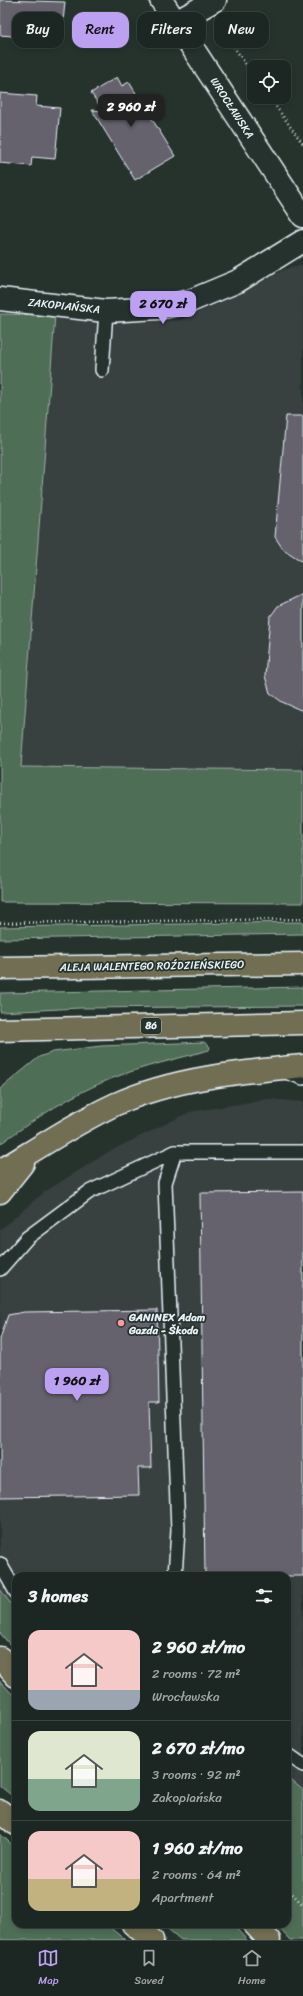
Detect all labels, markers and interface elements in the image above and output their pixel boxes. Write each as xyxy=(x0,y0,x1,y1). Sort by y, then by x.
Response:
chip: Buy xyxy=(12,12,64,48)
chip: Rent xyxy=(72,12,129,48)
chip: Filters xyxy=(137,12,206,48)
chip: New xyxy=(214,12,269,48)
map controls xyxy=(247,60,291,104)
button: locate xyxy=(247,60,291,104)
street label: WROCŁAWSKA xyxy=(205,73,259,143)
pin: 2 960 zł xyxy=(90,94,172,128)
text: 2 960 zł xyxy=(107,95,155,118)
pin: 2 670 zł xyxy=(122,291,204,325)
text: 2 670 zł xyxy=(139,292,187,315)
street label: ZAKOPIAŃSKA xyxy=(27,293,101,319)
street label: ALEJA WALENTEGO ROŹDZIEŃSKIEGO xyxy=(59,955,244,977)
road number: 86 xyxy=(141,1018,161,1034)
place label: GANINEX Adam Gazda - Škoda xyxy=(128,1308,206,1340)
marker: GANINEX Adam Gazda - Škoda xyxy=(116,1318,126,1328)
pin: 1 960 zł xyxy=(36,1368,118,1402)
text: 1 960 zł xyxy=(54,1369,100,1392)
text: 3 homes xyxy=(28,1581,88,1611)
icon: filters xyxy=(253,1585,275,1607)
text: 2 960 zł/mo xyxy=(152,1632,245,1662)
icon: home xyxy=(60,1646,108,1694)
text: 2 rooms · 72 m² xyxy=(152,1662,240,1685)
text: Wrocławska xyxy=(152,1685,220,1708)
text: 2 670 zł/mo xyxy=(152,1733,245,1763)
icon: home xyxy=(60,1747,108,1795)
text: 3 rooms · 92 m² xyxy=(152,1763,241,1786)
text: Zakopiańska xyxy=(152,1786,222,1809)
text: 1 960 zł/mo xyxy=(152,1833,243,1863)
icon: home xyxy=(60,1847,108,1895)
text: 2 rooms · 64 m² xyxy=(152,1863,241,1886)
text: Apartment xyxy=(152,1886,213,1909)
tab: Map xyxy=(37,1947,59,1990)
tab: Saved xyxy=(134,1947,163,1990)
tab: Home xyxy=(238,1947,266,1990)

